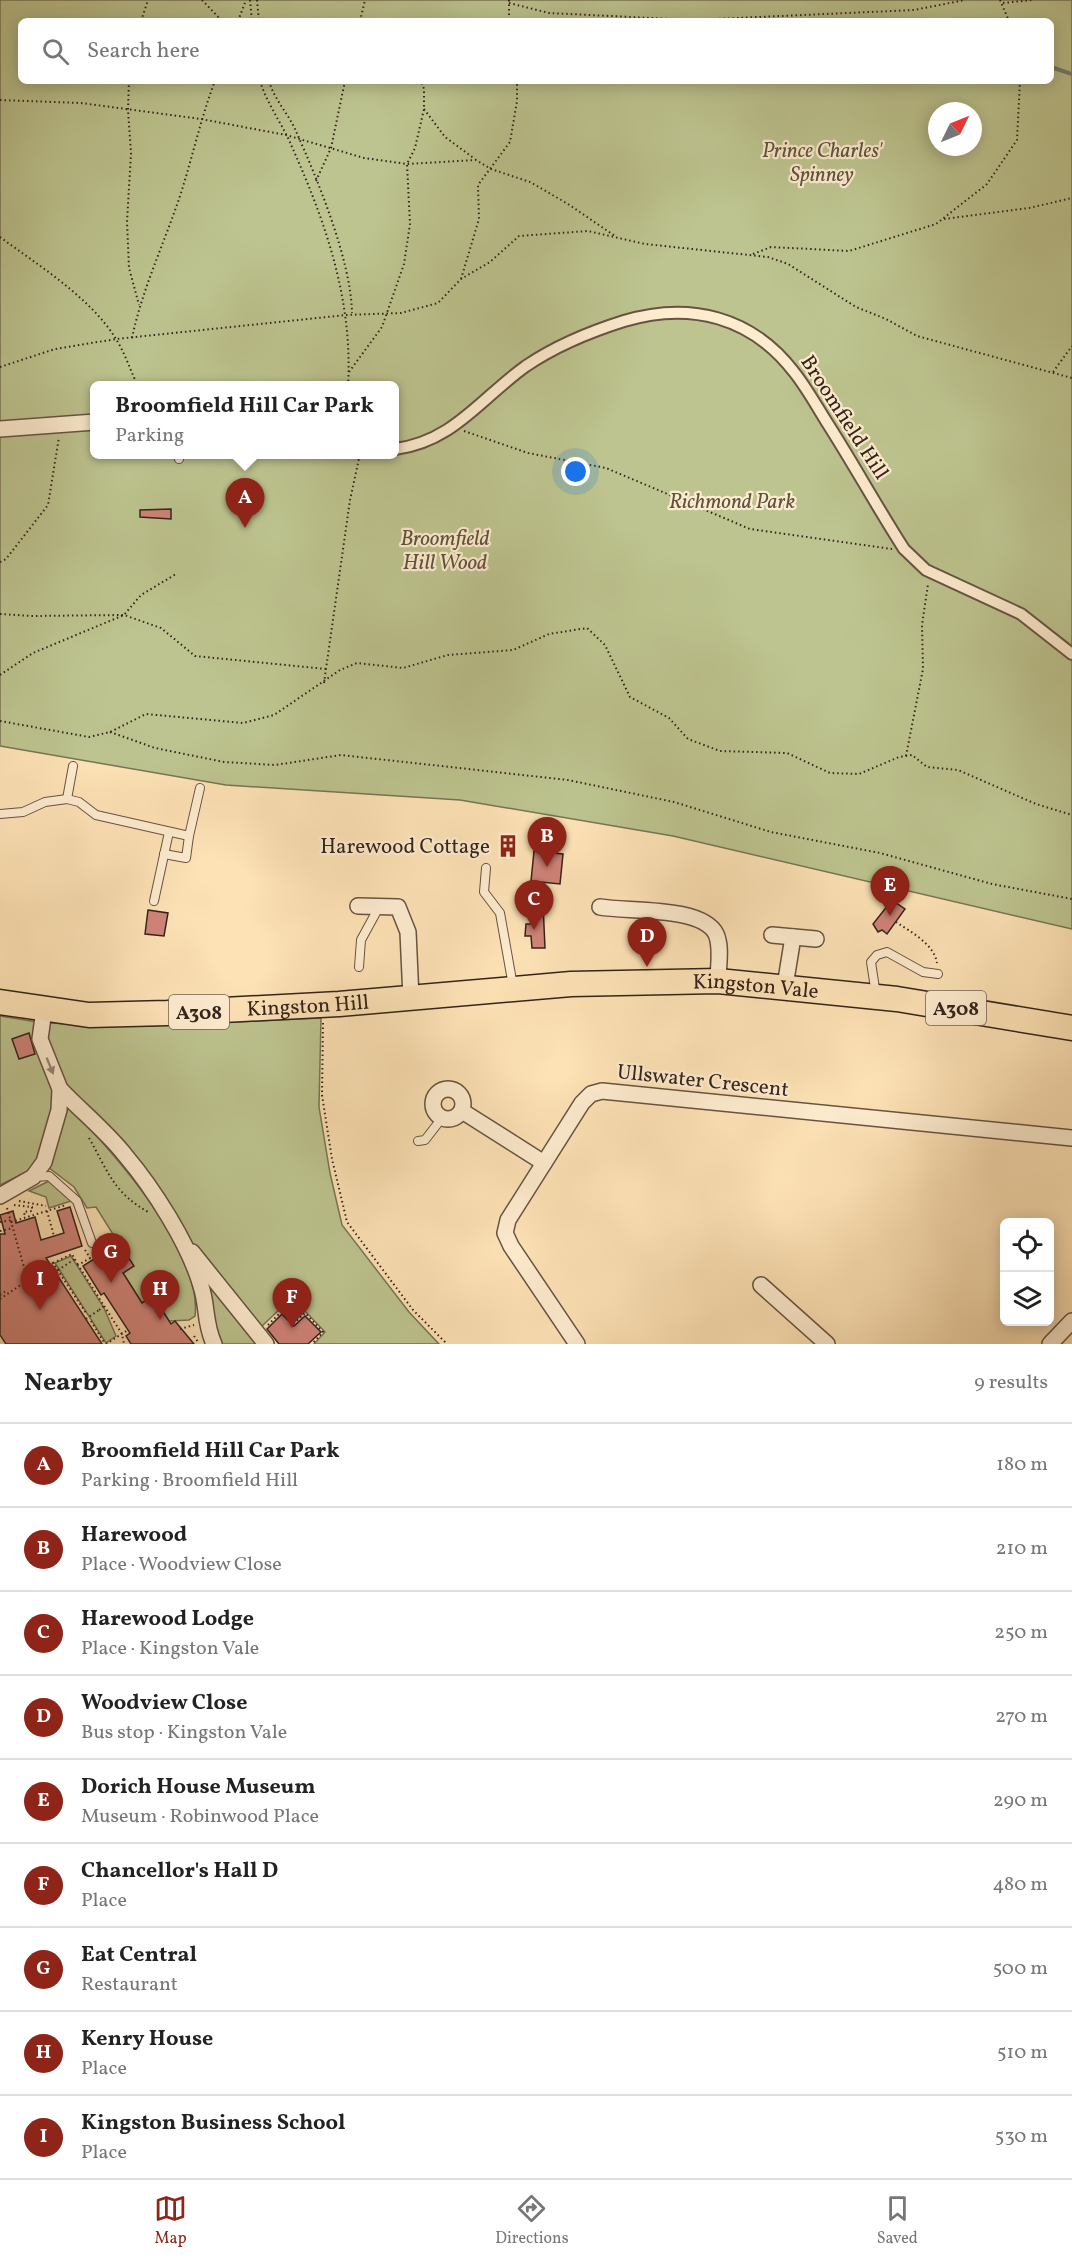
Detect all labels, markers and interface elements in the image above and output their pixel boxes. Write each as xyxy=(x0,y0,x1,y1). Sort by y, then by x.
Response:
search box xyxy=(18,18,1054,84)
icon: search xyxy=(39,35,72,68)
text: Search here xyxy=(87,36,200,67)
north arrow xyxy=(928,102,982,156)
park label: Prince Charles' Spinney xyxy=(762,137,883,190)
street label: Broomfield Hill xyxy=(793,350,895,486)
popup xyxy=(90,381,399,459)
text: Broomfield Hill Car Park xyxy=(115,391,374,422)
text: Parking xyxy=(115,422,184,450)
your location xyxy=(561,457,590,486)
pin: A xyxy=(226,478,264,528)
park label: Richmond Park xyxy=(669,488,795,517)
park label: Broomfield Hill Wood xyxy=(400,525,490,578)
pin: B xyxy=(528,818,566,867)
place label: Harewood Cottage xyxy=(320,833,490,862)
building icon: Harewood Cottage xyxy=(495,833,521,859)
pin: E xyxy=(870,866,910,916)
pin: C xyxy=(514,880,554,930)
pin: D xyxy=(628,918,666,967)
street label: Kingston Vale xyxy=(692,968,820,1007)
street label: Kingston Hill xyxy=(246,988,370,1025)
road number: A308 xyxy=(926,991,986,1025)
road number: A308 xyxy=(169,995,229,1029)
one-way arrow xyxy=(45,1057,55,1075)
street label: Ullswater Crescent xyxy=(616,1058,790,1105)
map controls xyxy=(1000,1218,1054,1326)
button: locate xyxy=(1000,1218,1054,1272)
pin: G xyxy=(92,1234,130,1283)
pin: I xyxy=(20,1260,60,1310)
pin: H xyxy=(140,1270,180,1320)
button: layers xyxy=(1000,1272,1054,1326)
pin: F xyxy=(272,1278,312,1328)
text: Nearby xyxy=(24,1365,113,1401)
text: 9 results xyxy=(974,1369,1048,1397)
text: Broomfield Hill Car Park xyxy=(81,1436,340,1467)
text: A xyxy=(36,1451,51,1479)
text: 180 m xyxy=(996,1451,1048,1479)
text: Parking · Broomfield Hill xyxy=(81,1467,298,1495)
text: Harewood xyxy=(81,1520,187,1551)
text: B xyxy=(37,1535,50,1563)
text: 210 m xyxy=(996,1535,1048,1563)
text: Place · Woodview Close xyxy=(81,1551,282,1579)
text: Harewood Lodge xyxy=(81,1604,254,1635)
text: C xyxy=(37,1619,50,1647)
text: 250 m xyxy=(994,1619,1048,1647)
text: Place · Kingston Vale xyxy=(81,1635,259,1663)
text: Woodview Close xyxy=(81,1688,247,1719)
text: D xyxy=(36,1703,51,1731)
text: 270 m xyxy=(995,1703,1048,1731)
text: Bus stop · Kingston Vale xyxy=(81,1719,287,1747)
text: Dorich House Museum xyxy=(81,1772,316,1803)
text: E xyxy=(37,1787,50,1815)
text: 290 m xyxy=(993,1787,1048,1815)
text: Museum · Robinwood Place xyxy=(81,1803,319,1831)
text: Chancellor's Hall D xyxy=(81,1856,278,1887)
text: F xyxy=(38,1871,49,1899)
text: 480 m xyxy=(993,1871,1048,1899)
text: Place xyxy=(81,1887,127,1915)
text: Eat Central xyxy=(81,1940,197,1971)
text: G xyxy=(36,1955,51,1983)
text: 500 m xyxy=(993,1955,1048,1983)
text: Restaurant xyxy=(81,1971,178,1999)
text: Kenry House xyxy=(81,2024,213,2055)
text: H xyxy=(36,2039,51,2067)
text: 510 m xyxy=(997,2039,1048,2067)
text: Place xyxy=(81,2055,127,2083)
text: Kingston Business School xyxy=(81,2108,346,2139)
text: I xyxy=(40,2123,47,2151)
text: 530 m xyxy=(995,2123,1048,2151)
text: Place xyxy=(81,2139,127,2167)
tab: Map xyxy=(154,2192,187,2250)
tab: Directions xyxy=(495,2192,569,2250)
tab: Saved xyxy=(877,2192,918,2250)

